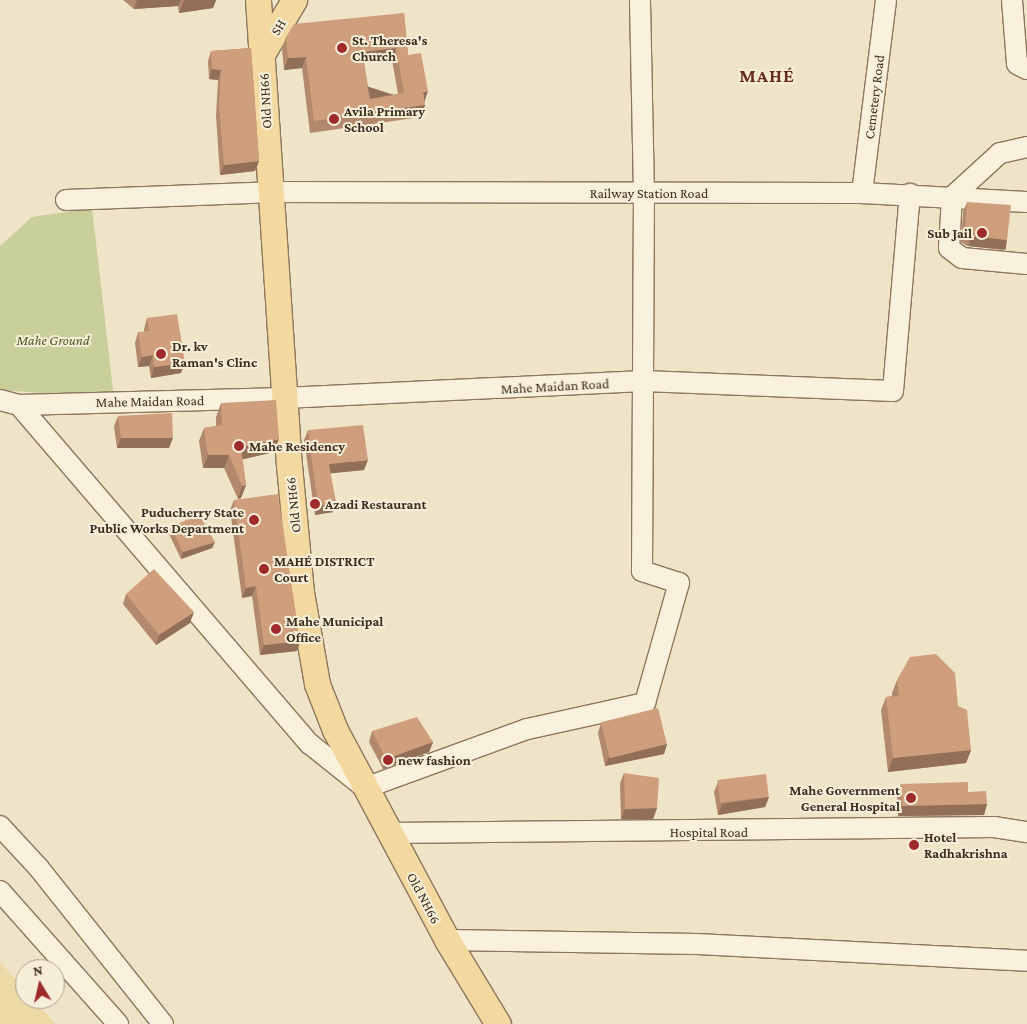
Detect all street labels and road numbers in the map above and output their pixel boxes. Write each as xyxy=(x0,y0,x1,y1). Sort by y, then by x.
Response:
street label: SH xyxy=(267,16,289,38)
street label: Cemetery Road xyxy=(860,54,888,140)
street label: Old NH66 xyxy=(255,73,275,129)
street label: Railway Station Road xyxy=(590,185,708,201)
street label: Mahe Maidan Road xyxy=(500,375,610,397)
street label: Mahe Maidan Road xyxy=(96,392,204,410)
street label: Old NH66 xyxy=(282,476,304,534)
street label: Hospital Road xyxy=(670,824,748,840)
street label: Old NH66 xyxy=(404,869,444,927)

